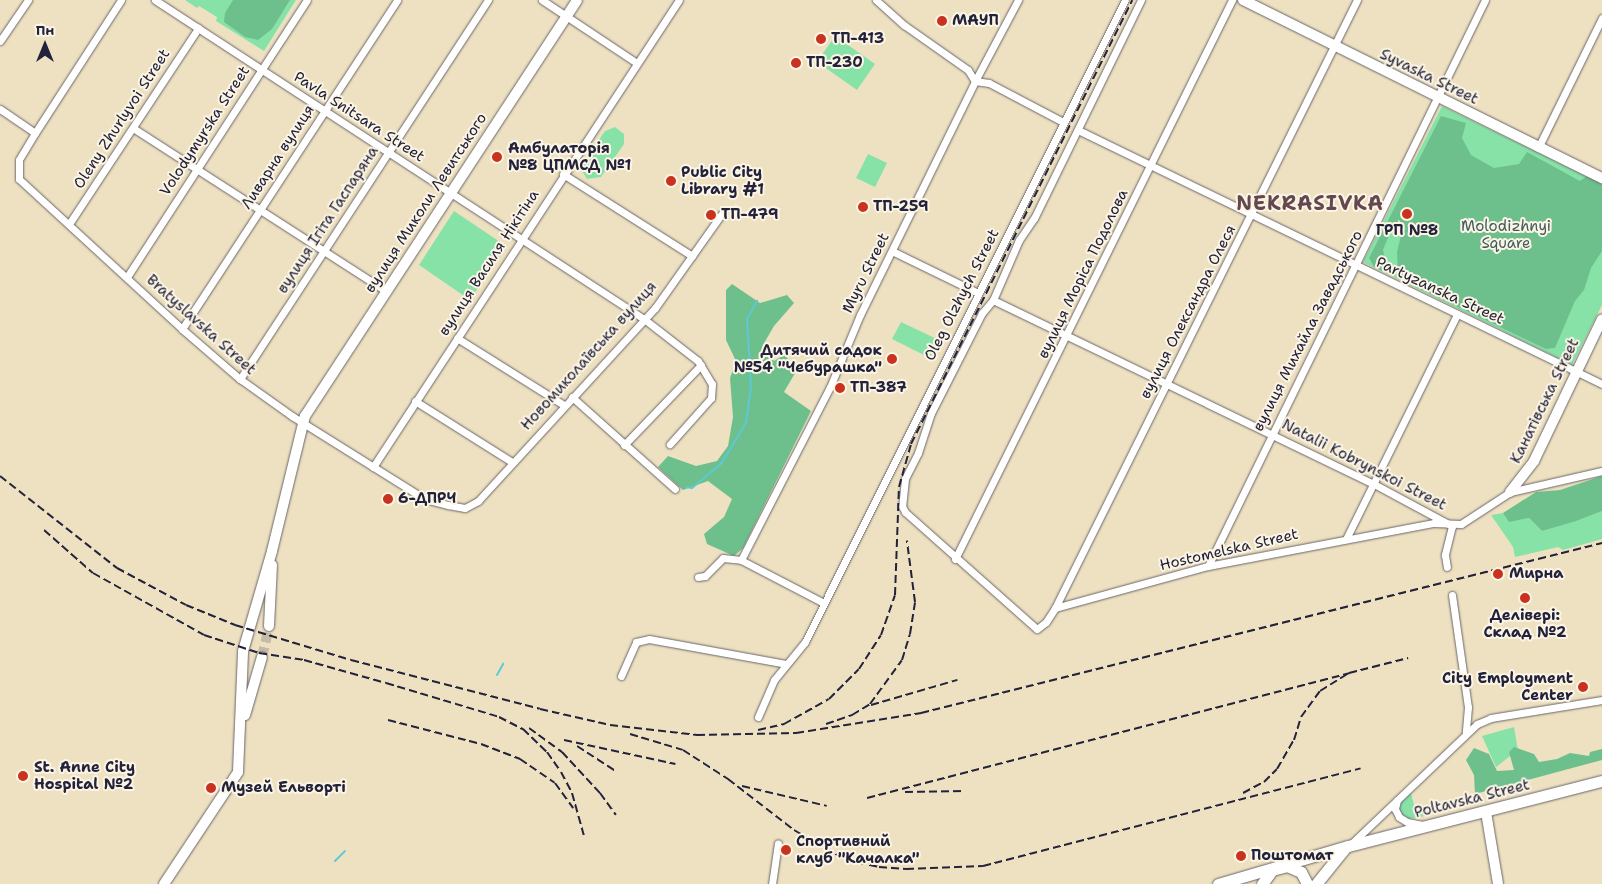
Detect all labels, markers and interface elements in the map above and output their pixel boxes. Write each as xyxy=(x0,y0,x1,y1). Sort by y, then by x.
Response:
place label: МАУП xyxy=(952,12,999,30)
marker: МАУП xyxy=(936,15,948,27)
north arrow xyxy=(20,20,70,70)
text: Пн xyxy=(36,21,54,39)
place label: ТП-413 xyxy=(831,30,884,48)
marker: ТП-413 xyxy=(815,33,827,45)
street label: Syvaska Street xyxy=(1377,45,1481,109)
street label: Oleny Zhurlyvoi Street xyxy=(70,46,174,192)
place label: ТП-230 xyxy=(806,54,863,72)
marker: ТП-230 xyxy=(790,57,802,69)
street label: Volodymyrska Street xyxy=(156,63,254,199)
street label: Pavla Snitsara Street xyxy=(290,68,428,166)
street label: Ливарна вулиця xyxy=(238,102,318,212)
street label: вулиця Миколи Левитського xyxy=(361,110,491,296)
place label: Амбулаторія №8 ЦПМСД №1 xyxy=(508,139,631,174)
street label: вулиця Ігіта Гаспаряна xyxy=(274,143,382,297)
marker: Амбулаторія №8 ЦПМСД №1 xyxy=(490,150,504,164)
place label: Public City Library #1 xyxy=(681,163,764,198)
marker: Public City Library #1 xyxy=(665,175,677,187)
street label: вулиця Моріса Подолова xyxy=(1034,186,1132,362)
street label: вулиця Василя Нікітіна xyxy=(435,187,543,339)
district label: NEKRASIVKA xyxy=(1235,191,1385,215)
place label: ТП-259 xyxy=(873,198,928,216)
marker: ТП-259 xyxy=(857,201,869,213)
place label: ТП-479 xyxy=(721,206,778,224)
marker: ГРП №8 xyxy=(1401,208,1413,220)
marker: ТП-479 xyxy=(705,209,717,221)
park label: Molodіzhnyi Square xyxy=(1461,217,1551,252)
street label: вулиця Олександра Олеся xyxy=(1136,222,1240,402)
place label: ГРП №8 xyxy=(1376,222,1438,240)
street label: Oleg Olzhych Street xyxy=(921,226,1003,364)
street label: вулиця Михайла Завадського xyxy=(1249,228,1367,434)
street label: Myru Street xyxy=(839,230,893,316)
street label: Partyzanska Street xyxy=(1373,253,1507,329)
street label: Bratyslavska Street xyxy=(143,271,259,379)
street label: Новомиколаївська вулиця xyxy=(517,278,661,434)
street label: Канатівська Street xyxy=(1507,336,1583,466)
place label: Дитячий садок №54 "Чебурашка" xyxy=(734,341,882,376)
marker: Дитячий садок №54 "Чебурашка" xyxy=(886,353,898,365)
place label: ТП-387 xyxy=(850,379,907,397)
marker: ТП-387 xyxy=(834,382,846,394)
street label: Natalii Kobrynskoi Street xyxy=(1279,416,1449,514)
place label: 6-ДПРЧ xyxy=(398,490,457,508)
marker: 6-ДПРЧ xyxy=(382,493,394,505)
street label: Hostomelska Street xyxy=(1158,525,1300,575)
place label: Мирна xyxy=(1509,565,1564,583)
marker: Мирна xyxy=(1491,567,1505,581)
marker: Делівері: Склад №2 xyxy=(1519,592,1531,604)
place label: Делівері: Склад №2 xyxy=(1484,606,1566,641)
place label: City Employment Center xyxy=(1442,669,1573,704)
marker: City Employment Center xyxy=(1577,681,1589,693)
place label: St. Anne City Hospital №2 xyxy=(34,758,135,793)
marker: St. Anne City Hospital №2 xyxy=(16,769,30,783)
street label: Poltavska Street xyxy=(1412,776,1532,822)
place label: Музей Ельворті xyxy=(221,779,346,797)
marker: Музей Ельворті xyxy=(205,782,217,794)
place label: Спортивний клуб "Качалка" xyxy=(796,832,920,867)
marker: Спортивний клуб "Качалка" xyxy=(780,844,792,856)
place label: Поштомат xyxy=(1251,847,1334,865)
marker: Поштомат xyxy=(1235,850,1247,862)

